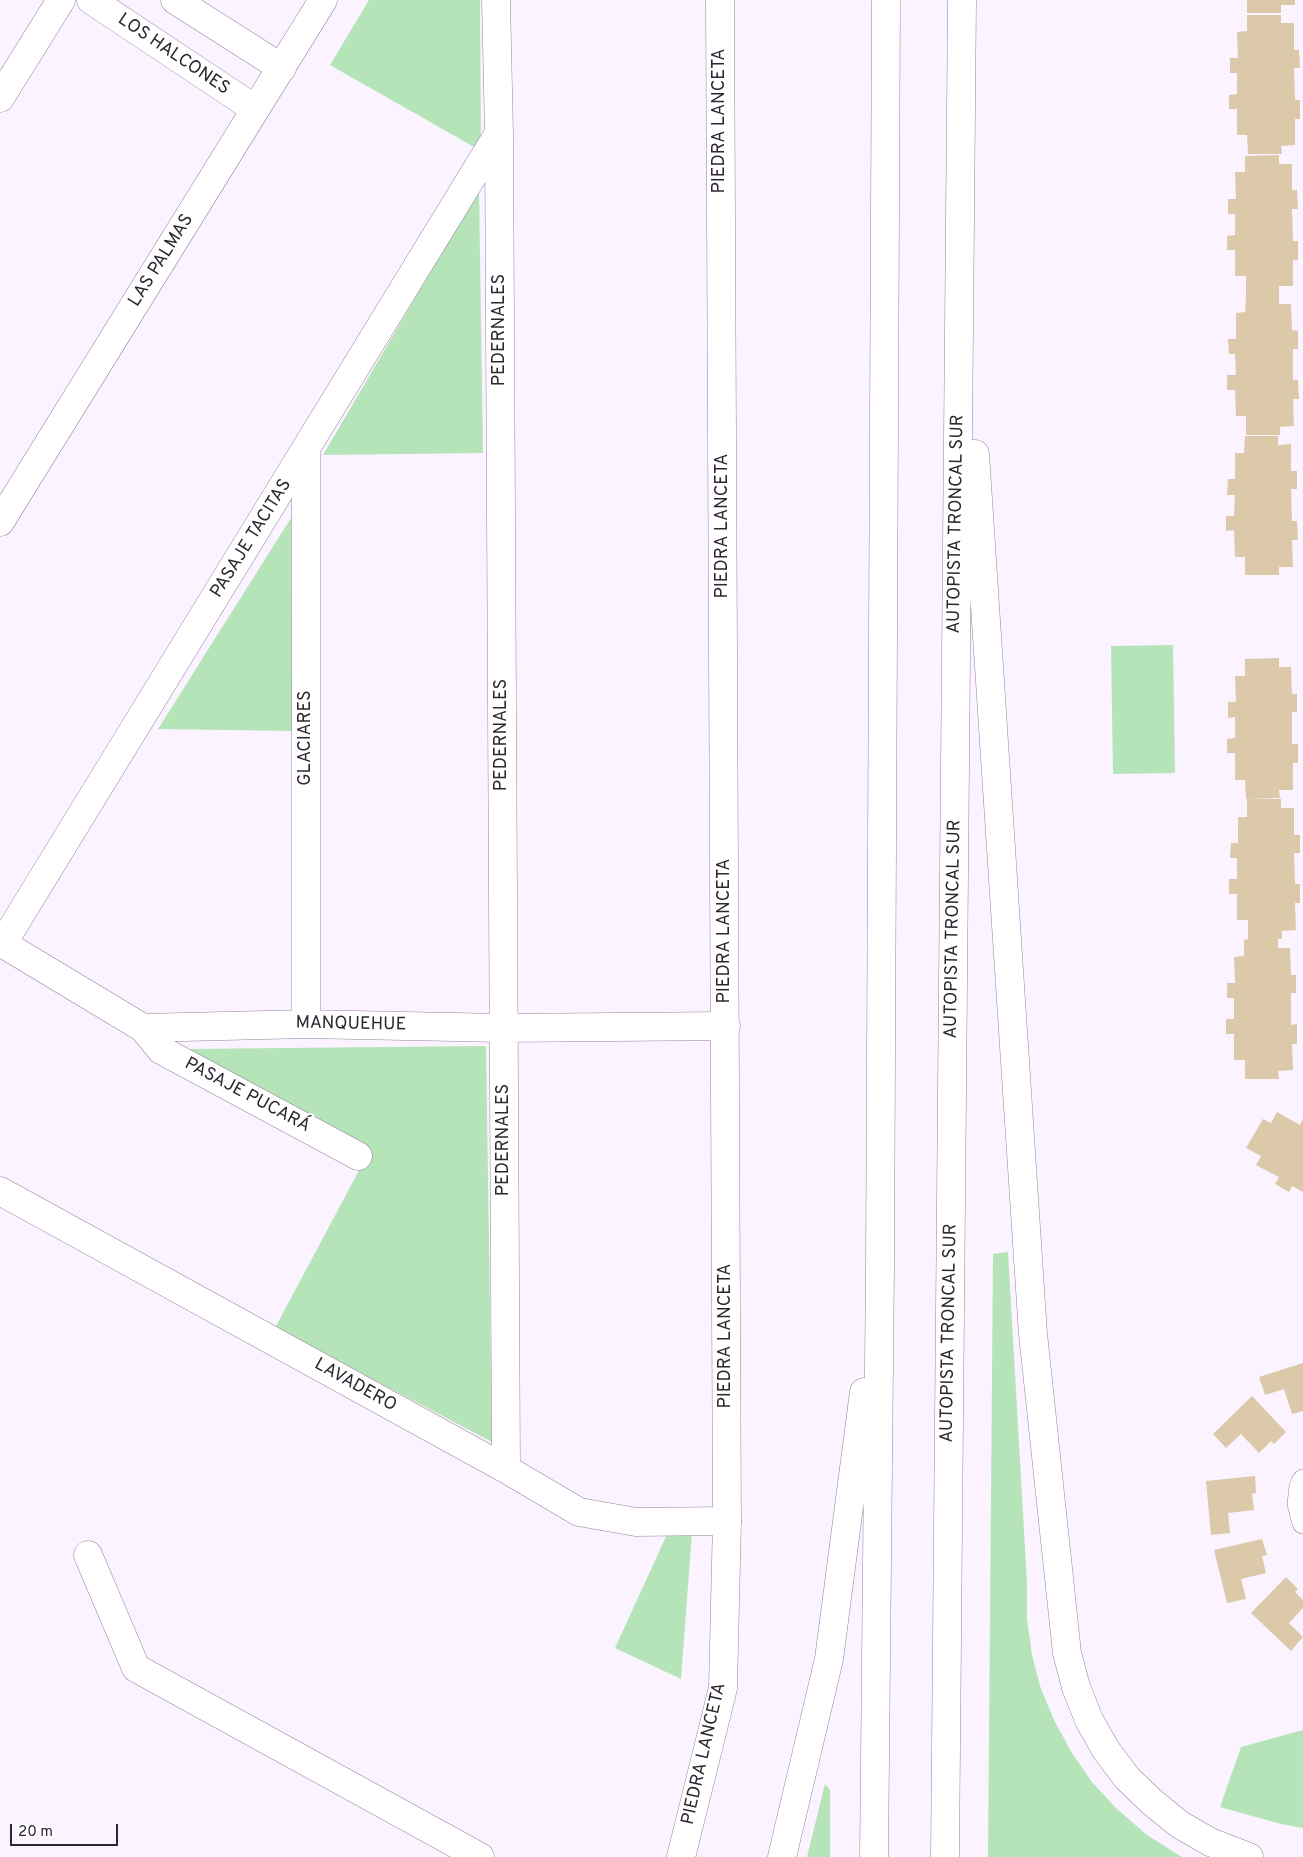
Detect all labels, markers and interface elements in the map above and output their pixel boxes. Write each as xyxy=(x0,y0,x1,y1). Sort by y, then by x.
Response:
street label: LOS HALCONES xyxy=(113,10,233,100)
street label: PIEDRA LANCETA xyxy=(709,48,731,194)
street label: LAS PALMAS xyxy=(125,211,199,311)
street label: PEDERNALES xyxy=(489,274,511,386)
street label: AUTOPISTA TRONCAL SUR xyxy=(944,414,970,634)
street label: PIEDRA LANCETA xyxy=(712,453,734,599)
street label: PASAJE TACITAS xyxy=(207,476,297,602)
street label: PEDERNALES xyxy=(491,679,513,791)
street label: GLACIARES xyxy=(295,690,317,786)
street label: AUTOPISTA TRONCAL SUR xyxy=(941,819,967,1039)
street label: PIEDRA LANCETA xyxy=(714,858,736,1004)
street label: MANQUEHUE xyxy=(295,1013,407,1037)
street label: PASAJE PUCARÁ xyxy=(180,1054,314,1138)
street label: PEDERNALES xyxy=(493,1084,515,1196)
street label: AUTOPISTA TRONCAL SUR xyxy=(937,1223,963,1443)
street label: PIEDRA LANCETA xyxy=(715,1263,737,1409)
street label: LAVADERO xyxy=(310,1355,400,1417)
street label: PIEDRA LANCETA xyxy=(678,1681,732,1827)
scale bar xyxy=(12,1814,120,1846)
text: 20 m xyxy=(18,1823,53,1842)

